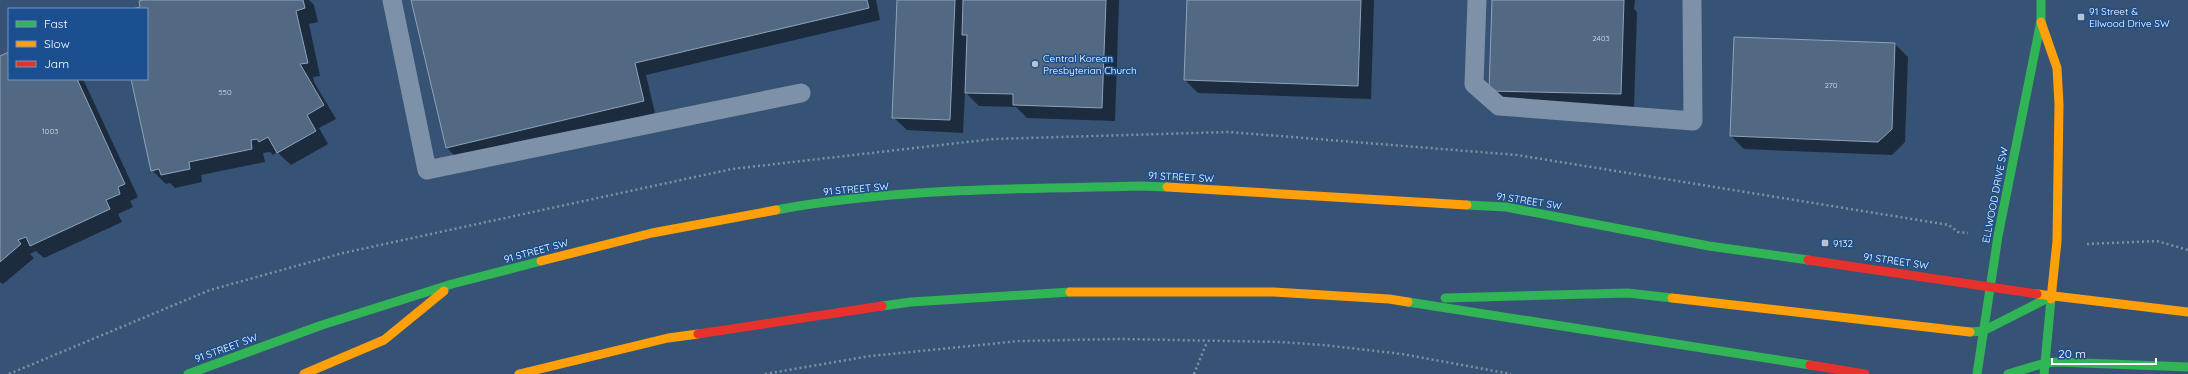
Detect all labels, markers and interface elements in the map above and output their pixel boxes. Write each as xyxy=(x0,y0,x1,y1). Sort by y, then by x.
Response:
place label: 91 Street & Ellwood Drive SW xyxy=(2089,5,2170,30)
legend xyxy=(8,8,148,80)
marker: 91 Street & Ellwood Drive SW xyxy=(2076,12,2086,22)
text: Fast xyxy=(44,16,68,31)
house number: 2403 xyxy=(1592,33,1610,43)
text: Slow xyxy=(44,36,70,51)
place label: Central Korean Presbyterian Church xyxy=(1043,52,1137,77)
text: Jam xyxy=(44,56,69,71)
marker: Central Korean Presbyterian Church xyxy=(1030,59,1040,69)
house number: 270 xyxy=(1824,80,1838,90)
house number: 550 xyxy=(218,87,232,97)
house number: 1003 xyxy=(42,126,58,136)
street label: ELLWOOD DRIVE SW xyxy=(1979,146,2011,244)
street label: 91 STREET SW xyxy=(1148,169,1215,185)
street label: 91 STREET SW xyxy=(823,180,890,198)
street label: 91 STREET SW xyxy=(1495,189,1563,213)
street label: 91 STREET SW xyxy=(503,236,570,266)
place label: 9132 xyxy=(1833,237,1854,250)
marker: 9132 xyxy=(1820,238,1830,248)
street label: 91 STREET SW xyxy=(1862,250,1930,272)
street label: 91 STREET SW xyxy=(193,331,259,365)
scale bar xyxy=(2052,340,2156,366)
text: 20 m xyxy=(2058,346,2086,361)

